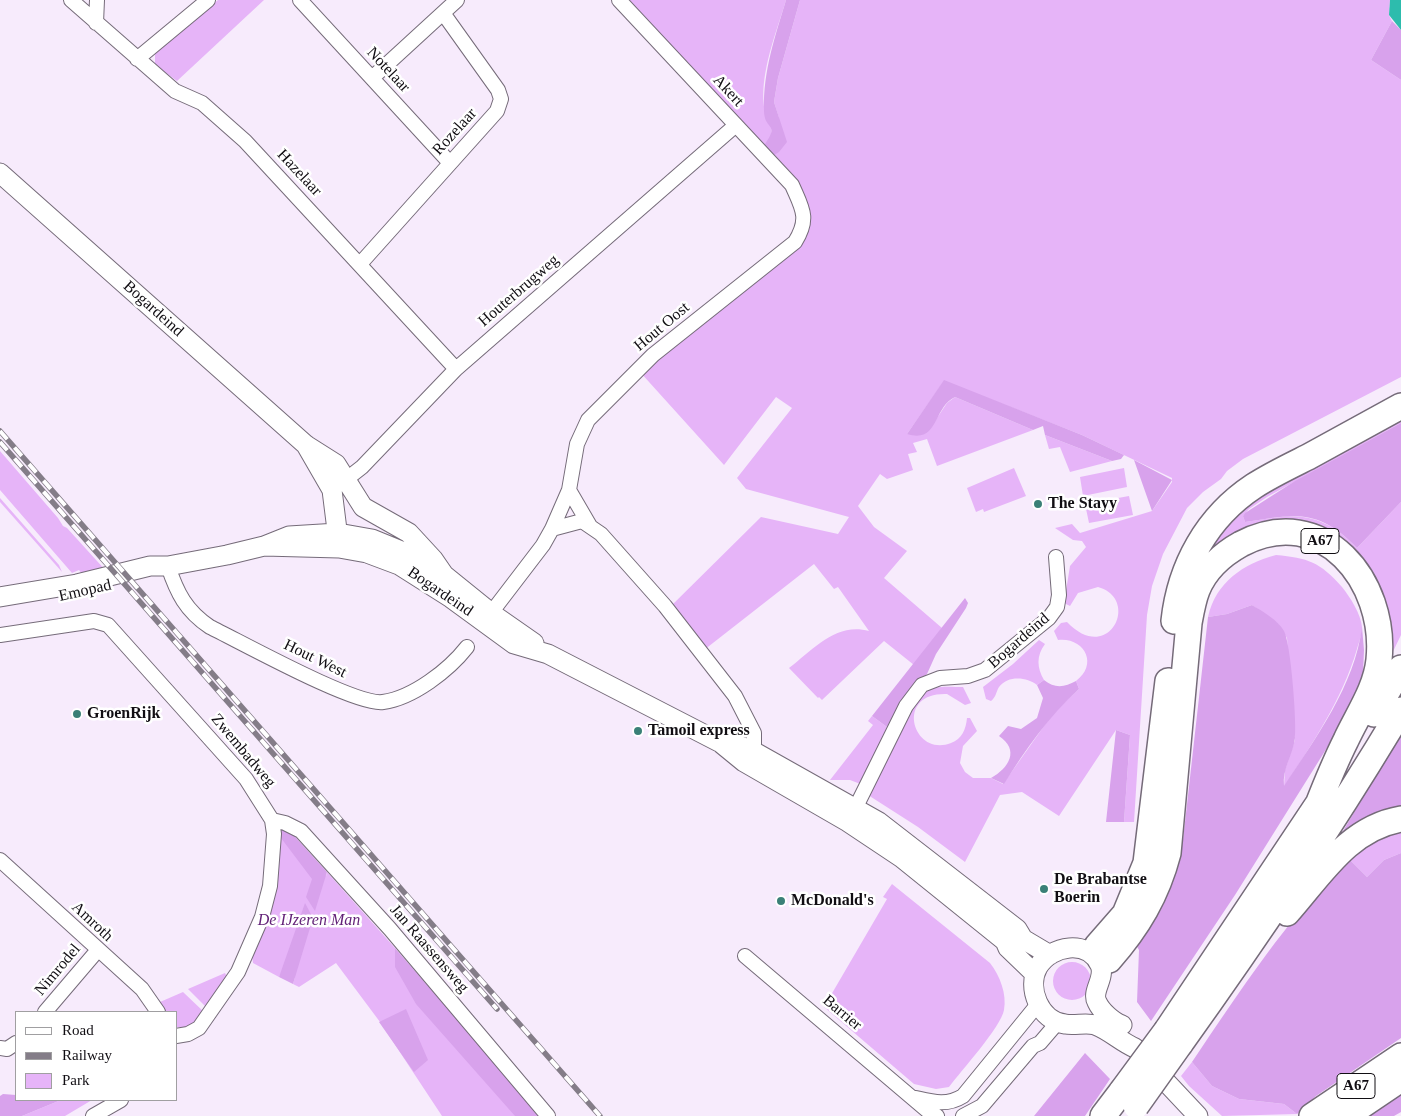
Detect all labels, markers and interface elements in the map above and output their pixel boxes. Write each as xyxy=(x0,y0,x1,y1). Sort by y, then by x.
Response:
street label: Notelaar xyxy=(362,43,414,97)
street label: Akert xyxy=(709,71,747,111)
street label: Rozelaar xyxy=(429,104,481,160)
street label: Hazelaar xyxy=(273,146,325,200)
street label: Houterbrugweg xyxy=(475,251,563,331)
street label: Bogardeind xyxy=(119,277,187,341)
street label: Hout Oost xyxy=(630,298,694,356)
place label: The Stayy xyxy=(1048,494,1117,514)
marker: The Stayy xyxy=(1032,498,1044,510)
road number: A67 xyxy=(1301,528,1339,554)
street label: Bogardeind xyxy=(404,563,476,621)
street label: Emopad xyxy=(57,576,113,606)
street label: Bogardeind xyxy=(985,609,1053,673)
street label: Hout West xyxy=(280,636,350,682)
place label: GroenRijk xyxy=(87,704,160,724)
marker: GroenRijk xyxy=(71,708,83,720)
street label: Zwembadweg xyxy=(207,710,279,792)
place label: Tamoil express xyxy=(648,721,750,741)
marker: Tamoil express xyxy=(632,725,644,737)
place label: De Brabantse Boerin xyxy=(1054,870,1147,908)
marker: De Brabantse Boerin xyxy=(1038,883,1050,895)
place label: McDonald's xyxy=(791,891,874,911)
marker: McDonald's xyxy=(775,895,787,907)
street label: Amroth xyxy=(67,898,117,946)
street label: Jan Raassensweg xyxy=(385,901,473,997)
park label: De IJzeren Man xyxy=(258,911,360,931)
street label: Nimrodel xyxy=(31,940,85,1000)
street label: Barrier xyxy=(818,991,866,1035)
legend xyxy=(15,1011,178,1101)
text: Road xyxy=(62,1022,94,1038)
text: Railway xyxy=(62,1047,112,1063)
text: Park xyxy=(62,1072,90,1088)
road number: A67 xyxy=(1337,1074,1375,1098)

